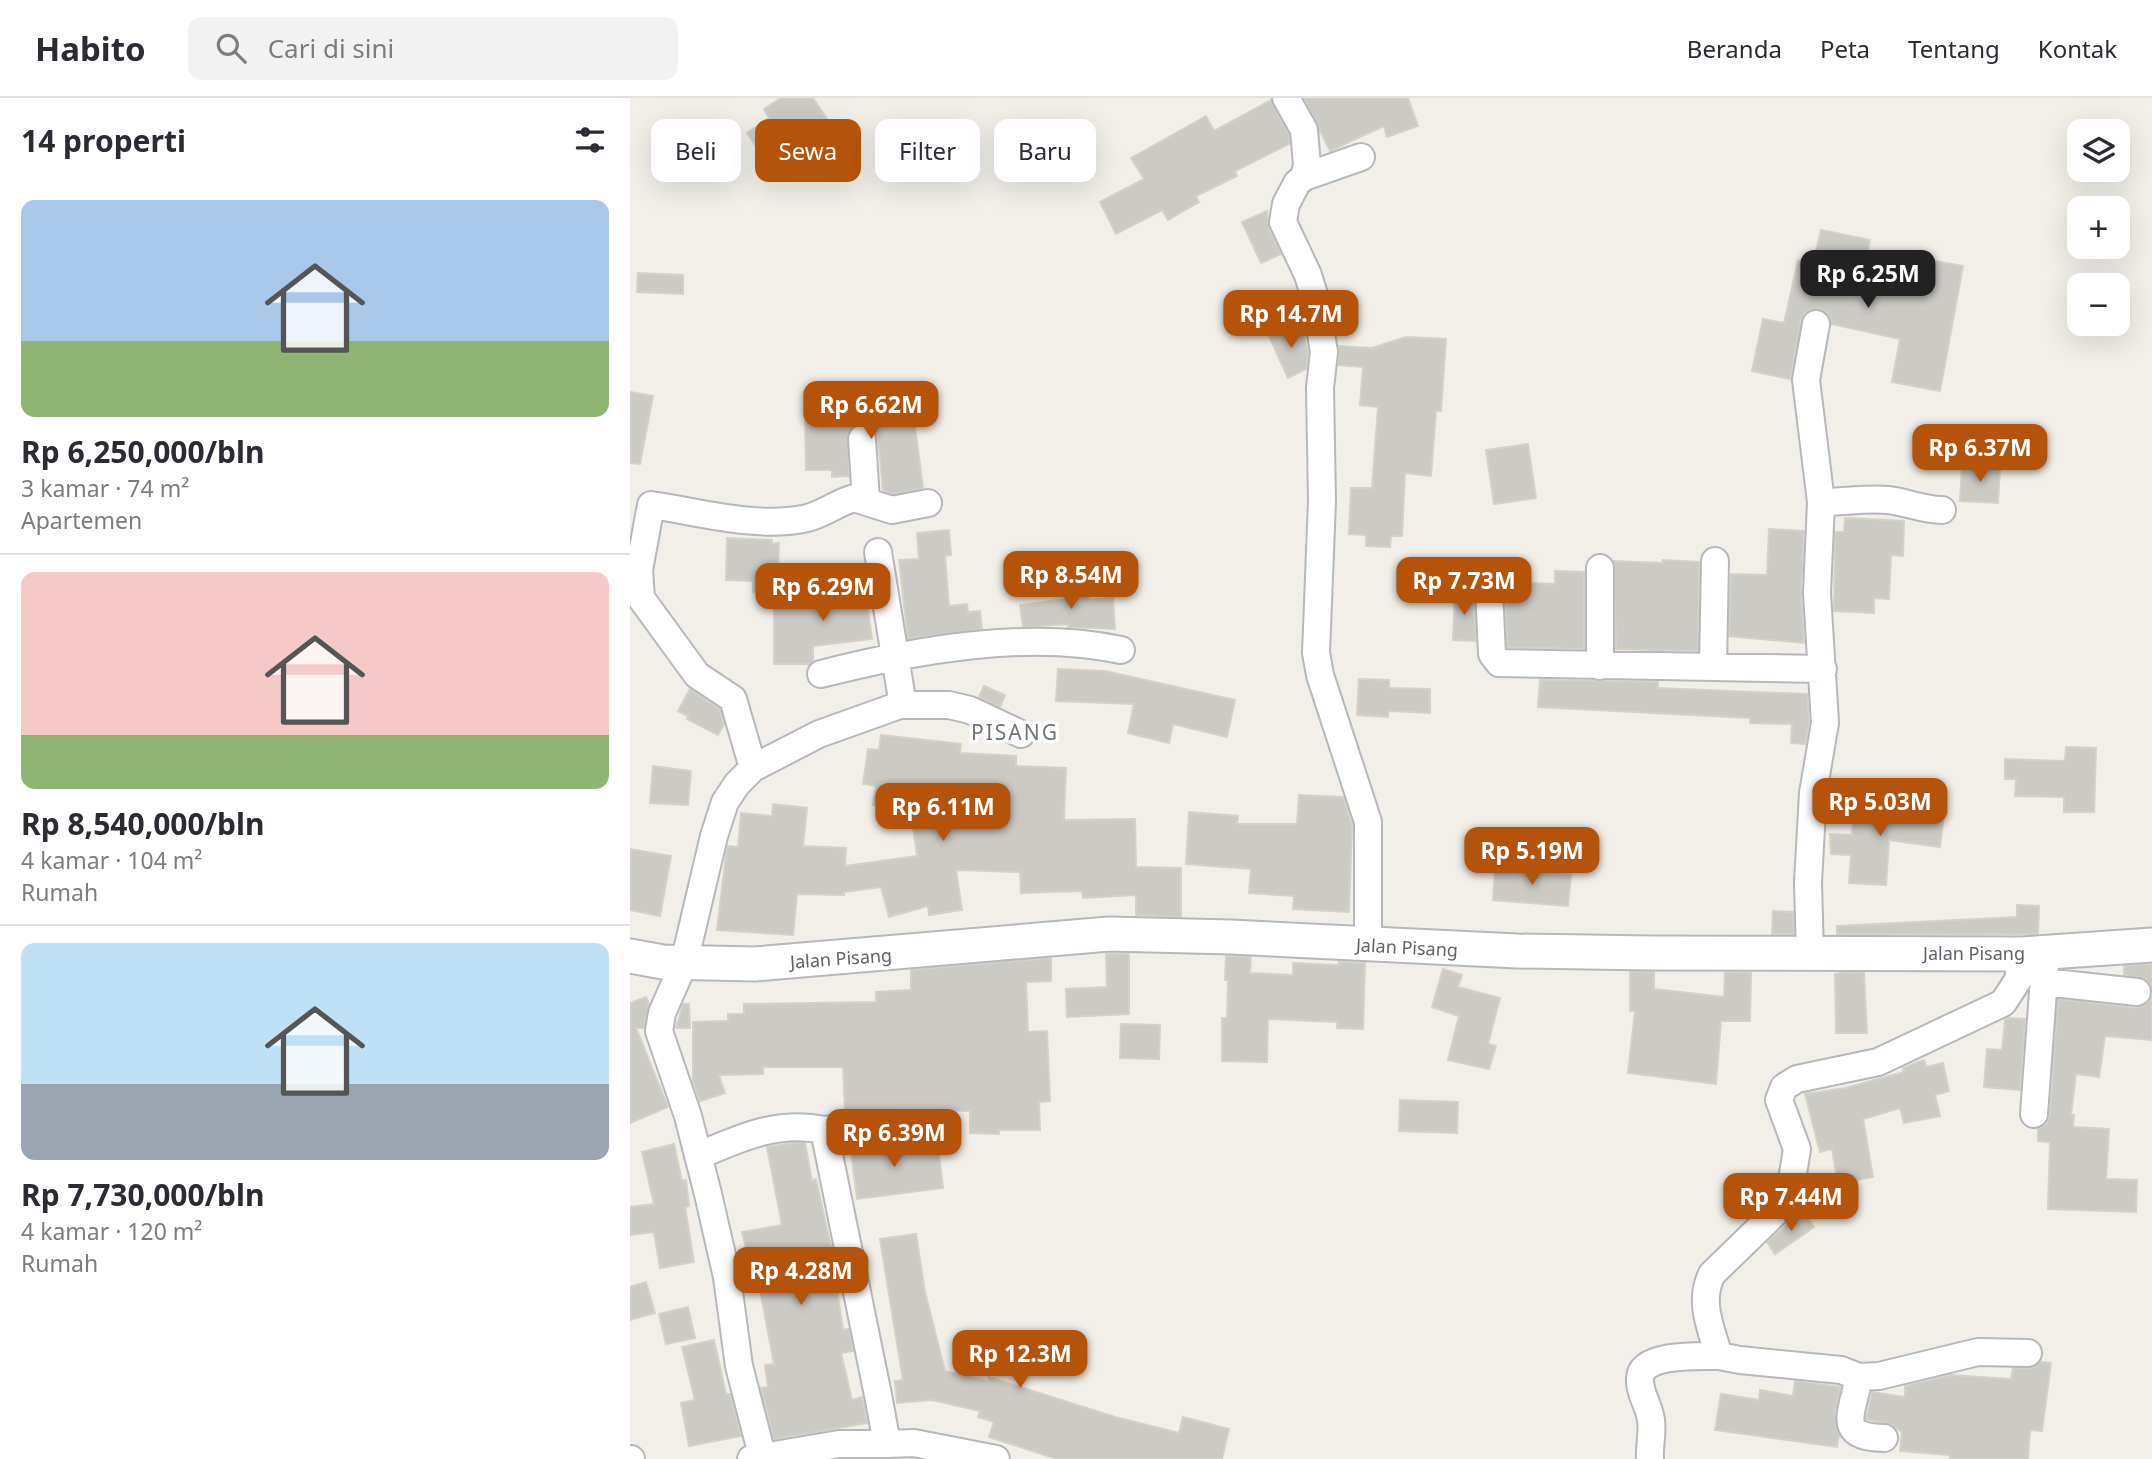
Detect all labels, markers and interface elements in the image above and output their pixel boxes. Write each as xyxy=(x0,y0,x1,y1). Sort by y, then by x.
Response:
search box xyxy=(188,17,678,80)
text: Habito xyxy=(35,26,146,71)
icon: search xyxy=(212,29,250,67)
text: Cari di sini xyxy=(268,30,394,66)
text: Beranda xyxy=(1687,32,1782,65)
text: Peta xyxy=(1820,32,1870,65)
text: Tentang xyxy=(1908,32,2000,65)
text: Kontak xyxy=(2038,32,2117,65)
chip: Beli xyxy=(651,119,741,182)
chip: Sewa xyxy=(755,119,861,182)
chip: Filter xyxy=(875,119,980,182)
chip: Baru xyxy=(994,119,1096,182)
map controls xyxy=(2067,119,2130,336)
button: layers xyxy=(2067,119,2130,182)
text: 14 properti xyxy=(21,120,186,161)
icon: filters xyxy=(571,121,609,159)
button: + xyxy=(2067,196,2130,259)
icon: home xyxy=(252,245,378,371)
pin: Rp 6.25M xyxy=(1796,250,1940,310)
text: Rp 6.25M xyxy=(1816,257,1920,289)
button: − xyxy=(2067,273,2130,336)
pin: Rp 14.7M xyxy=(1219,290,1363,350)
text: Rp 14.7M xyxy=(1239,297,1343,329)
pin: Rp 6.62M xyxy=(799,382,943,441)
text: Rp 6.62M xyxy=(819,388,923,420)
pin: Rp 6.37M xyxy=(1908,424,2052,484)
text: Rp 6,250,000/bln xyxy=(21,431,265,472)
text: Rp 6.37M xyxy=(1928,431,2032,463)
text: 3 kamar · 74 m² xyxy=(21,472,189,504)
text: Apartemen xyxy=(21,504,142,536)
pin: Rp 8.54M xyxy=(999,552,1143,611)
text: Rp 8.54M xyxy=(1019,558,1123,590)
pin: Rp 7.73M xyxy=(1392,558,1536,617)
pin: Rp 6.29M xyxy=(751,564,895,623)
text: Rp 7.73M xyxy=(1412,564,1516,596)
text: Rp 6.29M xyxy=(771,570,875,602)
icon: home xyxy=(252,617,378,743)
district label: PISANG xyxy=(971,718,1059,746)
pin: Rp 5.03M xyxy=(1808,778,1952,838)
pin: Rp 6.11M xyxy=(871,784,1015,843)
text: Rp 5.03M xyxy=(1828,785,1932,817)
text: Rp 6.11M xyxy=(891,790,995,822)
text: Rp 8,540,000/bln xyxy=(21,803,265,844)
pin: Rp 5.19M xyxy=(1460,828,1604,887)
text: Rp 5.19M xyxy=(1480,834,1584,866)
text: 4 kamar · 104 m² xyxy=(21,844,202,876)
text: Rumah xyxy=(21,876,98,908)
street label: Jalan Pisang xyxy=(1353,932,1459,962)
street label: Jalan Pisang xyxy=(1921,941,2025,965)
street label: Jalan Pisang xyxy=(787,942,893,974)
icon: home xyxy=(252,988,378,1114)
pin: Rp 6.39M xyxy=(822,1110,966,1169)
text: Rp 6.39M xyxy=(842,1116,946,1148)
text: Rp 7,730,000/bln xyxy=(21,1174,265,1215)
pin: Rp 7.44M xyxy=(1719,1174,1863,1233)
text: Rp 7.44M xyxy=(1739,1180,1843,1212)
text: 4 kamar · 120 m² xyxy=(21,1215,202,1247)
text: Rumah xyxy=(21,1247,98,1279)
pin: Rp 4.28M xyxy=(729,1248,873,1307)
text: Rp 4.28M xyxy=(749,1254,853,1286)
pin: Rp 12.3M xyxy=(948,1330,1092,1390)
text: Rp 12.3M xyxy=(968,1337,1072,1369)

